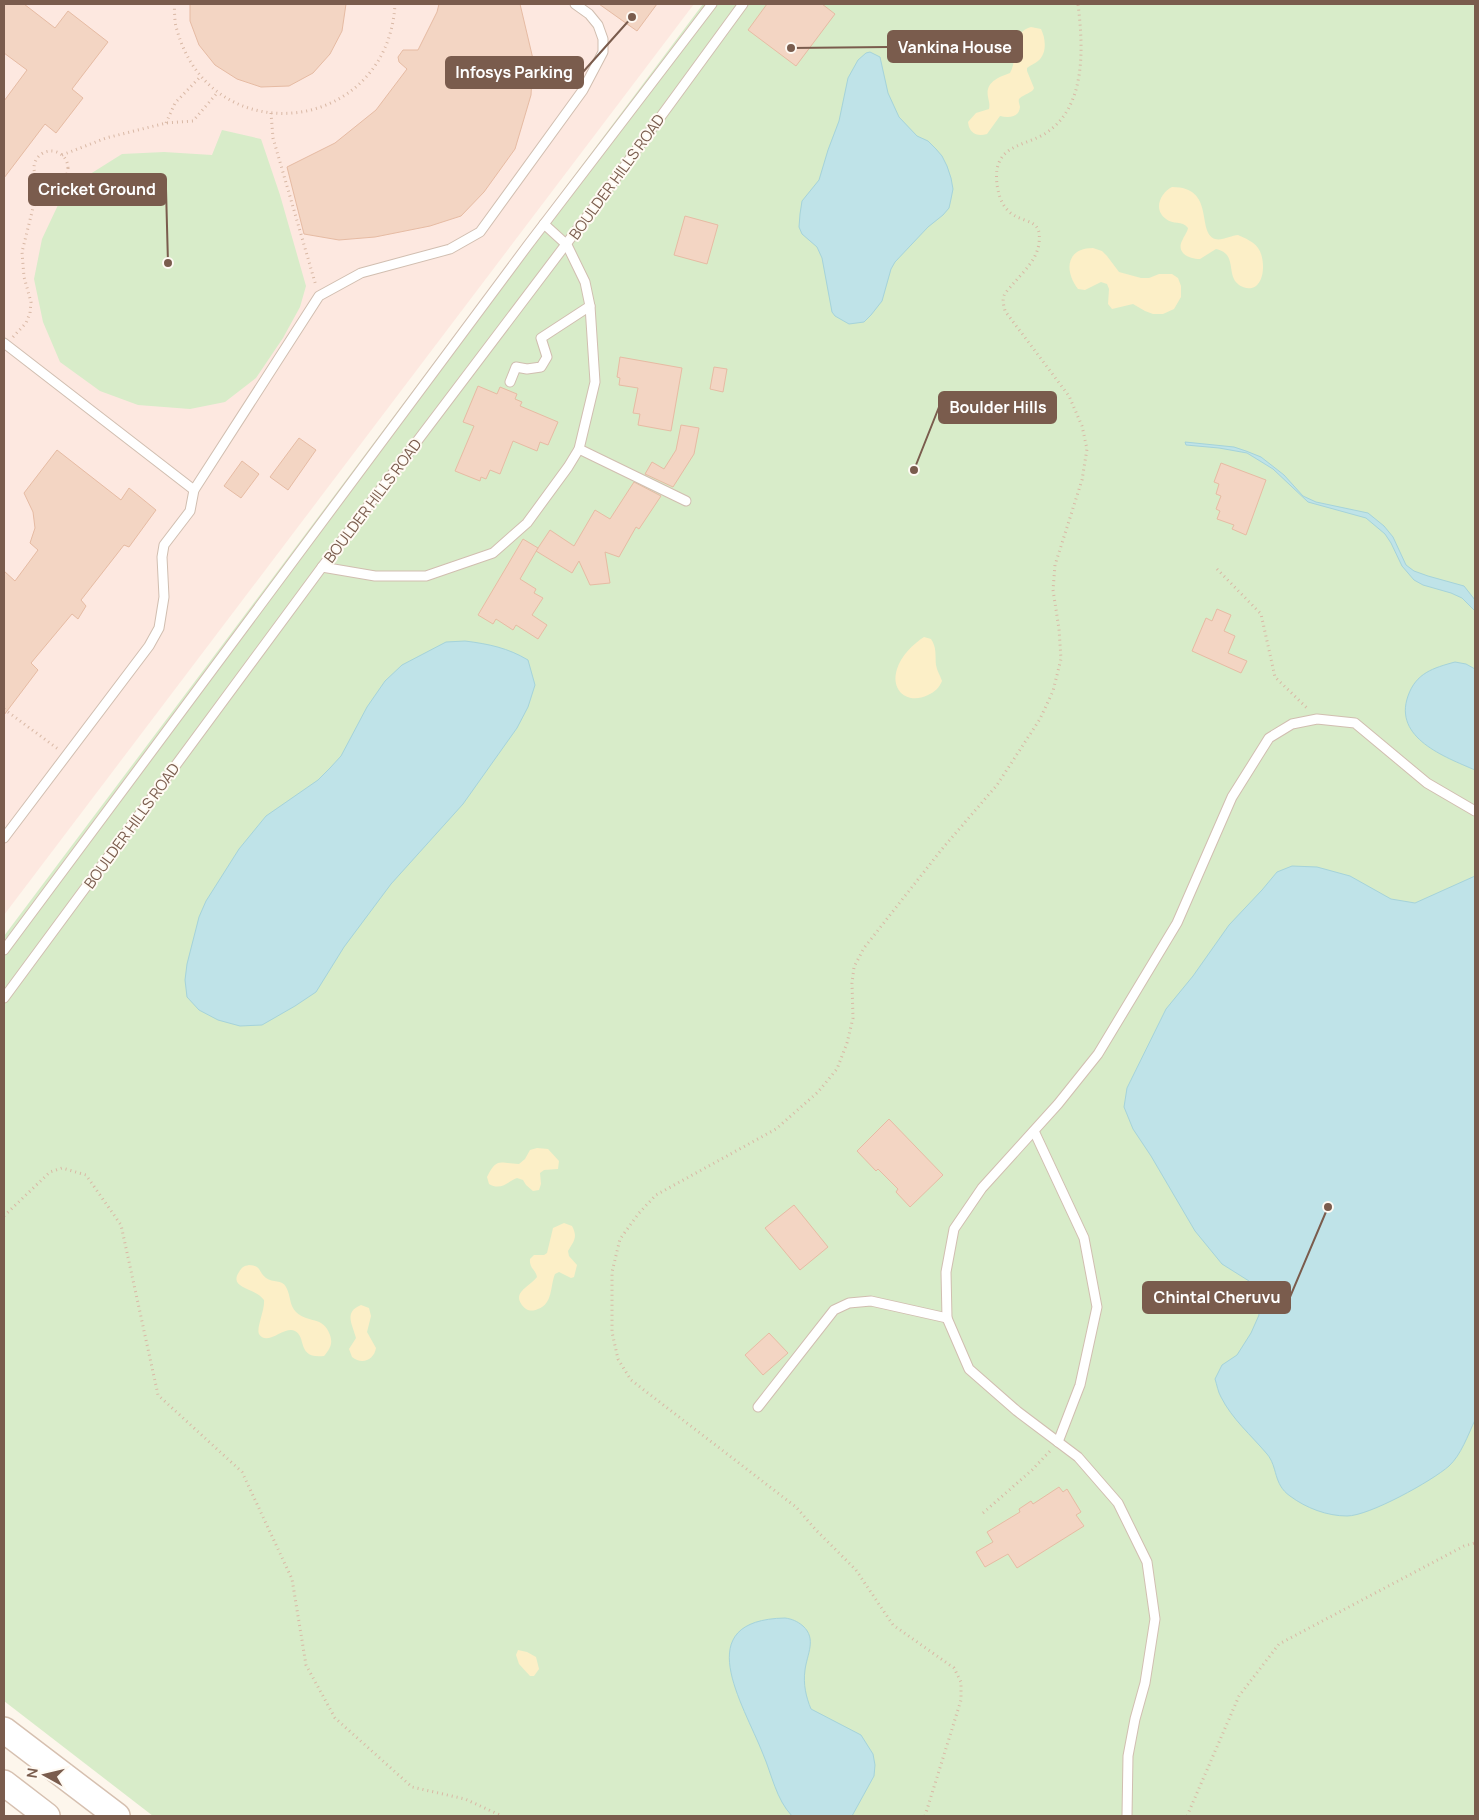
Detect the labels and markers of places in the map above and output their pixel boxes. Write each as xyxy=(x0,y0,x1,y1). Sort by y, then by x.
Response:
callout: Vankina House xyxy=(888,31,1022,62)
callout: Infosys Parking xyxy=(446,57,583,88)
callout: Cricket Ground xyxy=(29,174,166,205)
callout: Boulder Hills xyxy=(939,392,1056,423)
callout: Chintal Cheruvu xyxy=(1143,1282,1290,1313)

